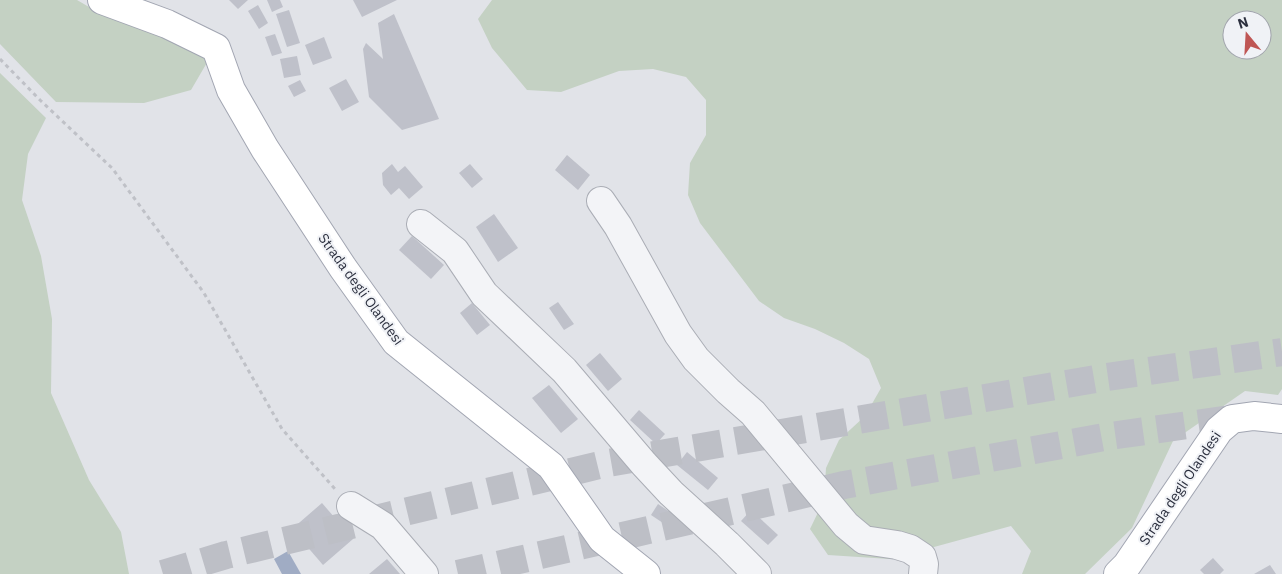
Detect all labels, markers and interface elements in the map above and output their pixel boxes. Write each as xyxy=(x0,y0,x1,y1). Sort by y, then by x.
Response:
north arrow xyxy=(1222,10,1272,60)
text: N xyxy=(1235,13,1251,33)
street label: Strada degli Olandesi xyxy=(314,230,408,348)
street label: Strada degli Olandesi xyxy=(1135,428,1225,548)

